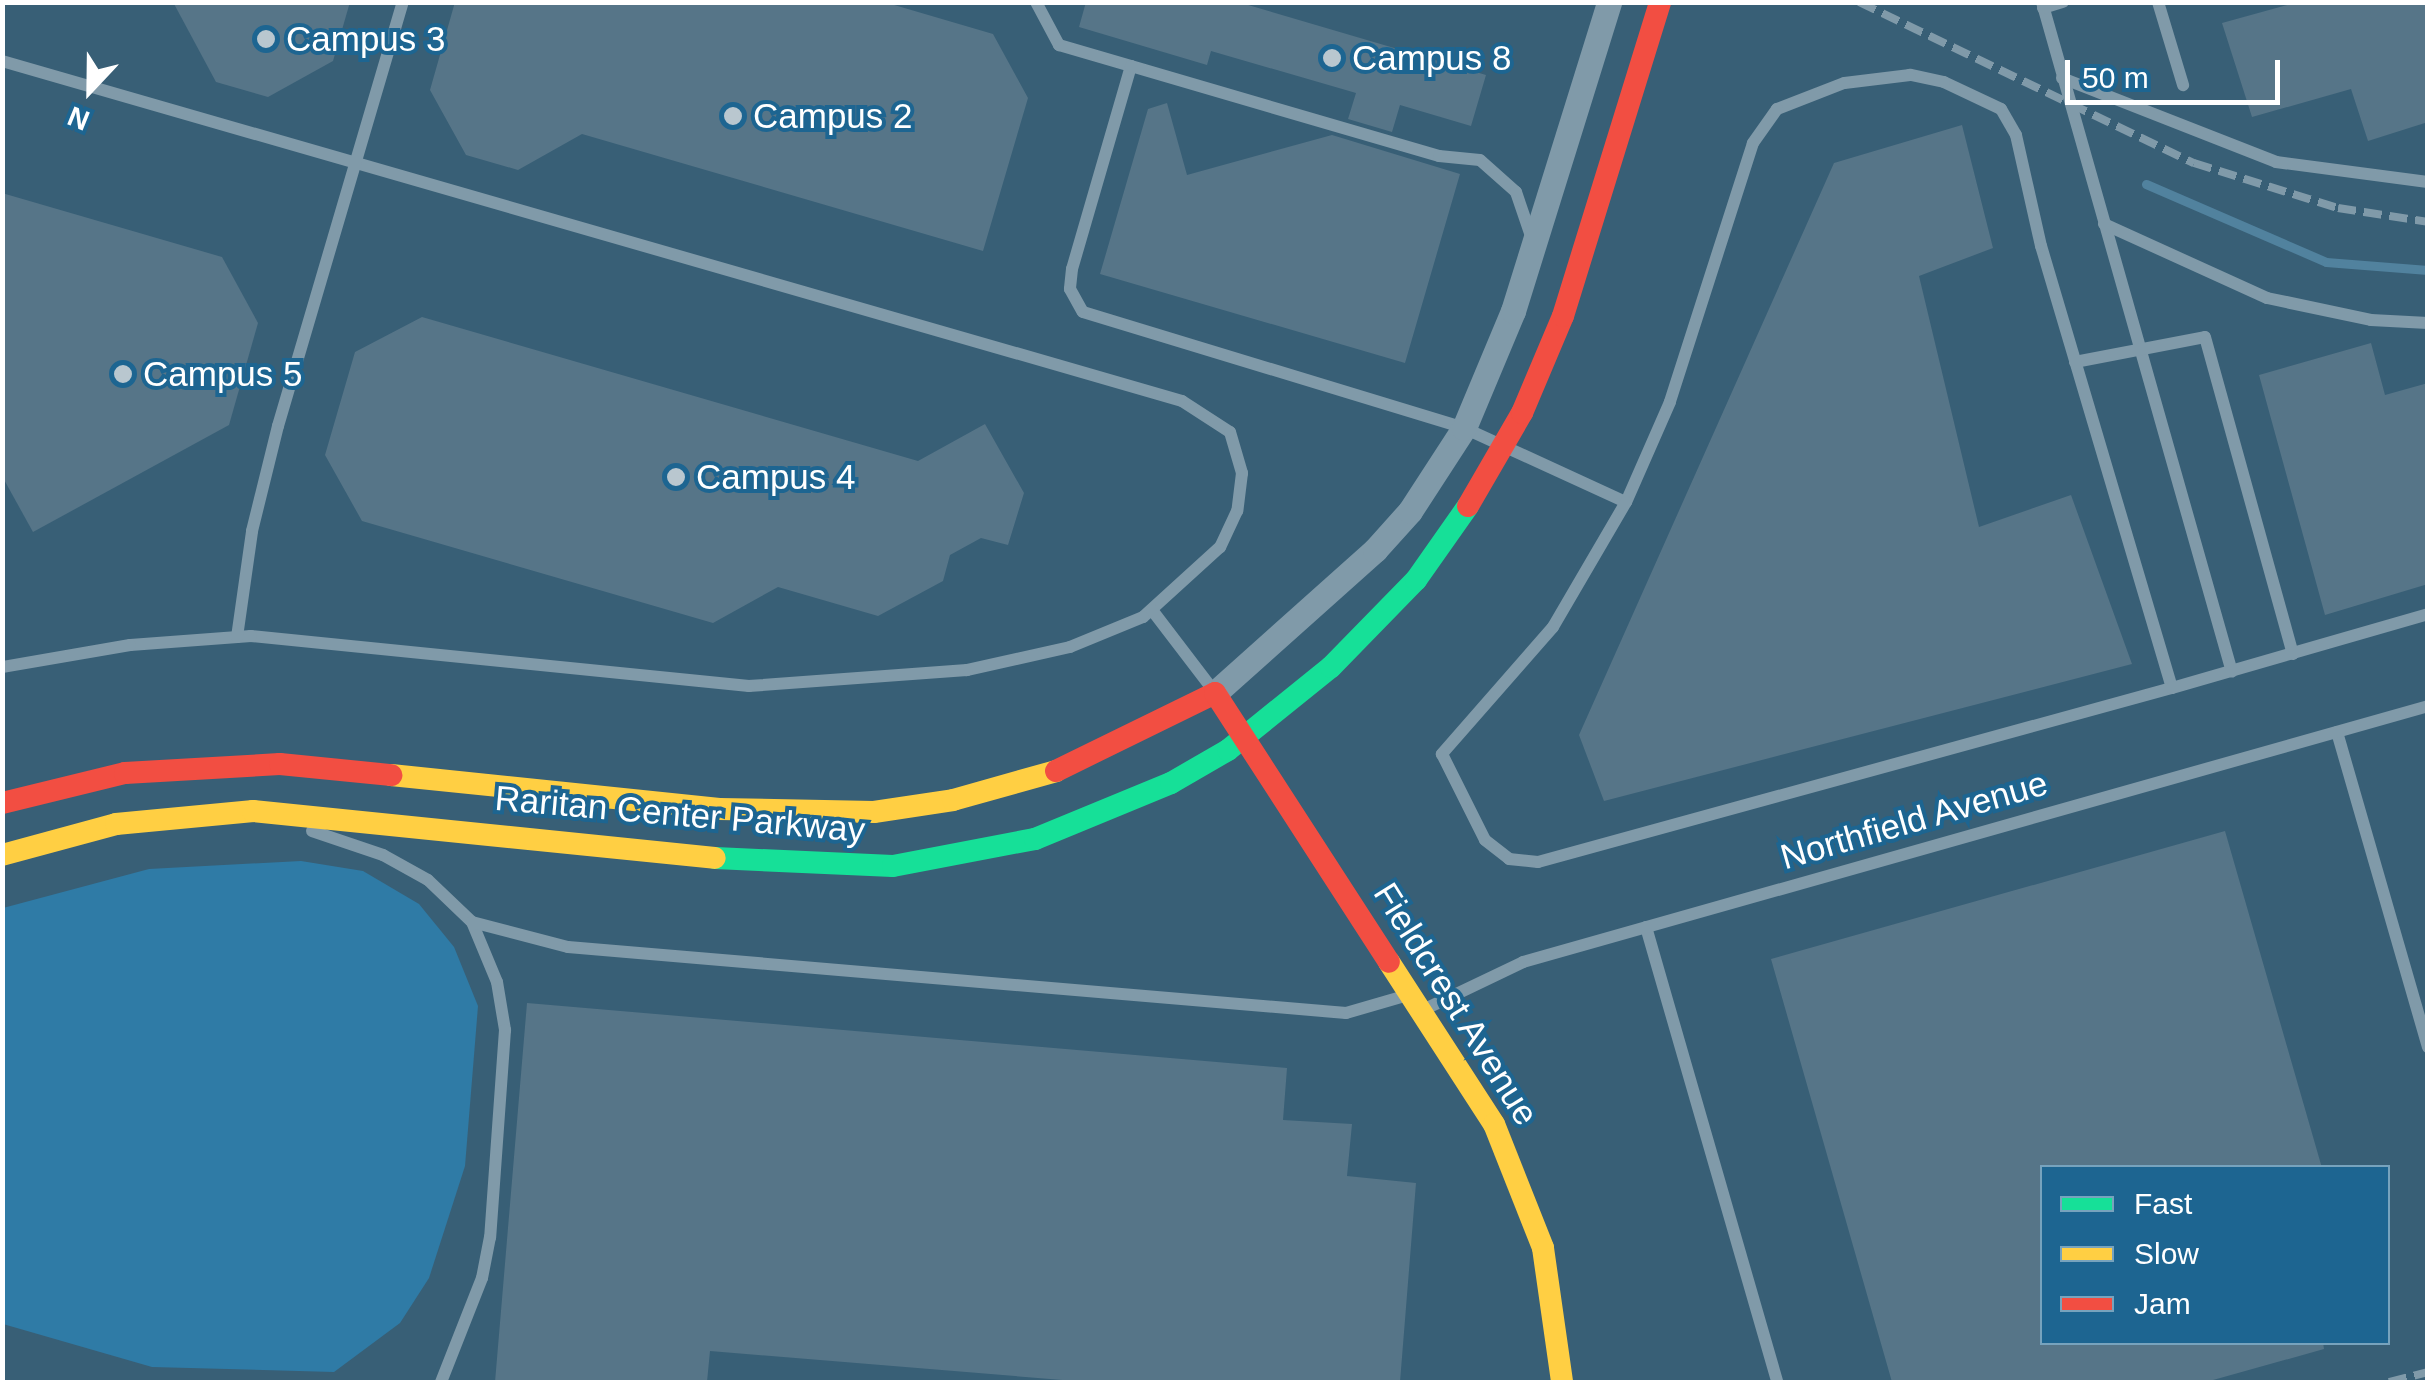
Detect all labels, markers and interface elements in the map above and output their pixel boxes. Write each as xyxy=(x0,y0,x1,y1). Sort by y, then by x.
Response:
place label: Campus 3 xyxy=(286,18,446,60)
marker: Campus 3 xyxy=(255,28,277,50)
place label: Campus 8 xyxy=(1352,37,1512,79)
north arrow xyxy=(40,40,140,140)
scale bar xyxy=(2070,40,2285,102)
marker: Campus 8 xyxy=(1321,47,1343,69)
text: 50 m xyxy=(2082,61,2149,94)
place label: Campus 2 xyxy=(753,95,913,137)
text: N xyxy=(63,100,94,136)
marker: Campus 2 xyxy=(722,105,744,127)
place label: Campus 5 xyxy=(143,353,303,395)
marker: Campus 5 xyxy=(112,363,134,385)
place label: Campus 4 xyxy=(696,456,856,498)
marker: Campus 4 xyxy=(665,466,687,488)
street label: Northfield Avenue xyxy=(1775,762,2053,878)
street label: Raritan Center Parkway xyxy=(493,777,867,851)
street label: Fieldcrest Avenue xyxy=(1364,874,1548,1134)
legend xyxy=(2040,1165,2390,1345)
text: Fast xyxy=(2134,1187,2192,1220)
text: Slow xyxy=(2134,1237,2199,1270)
text: Jam xyxy=(2134,1287,2191,1320)

